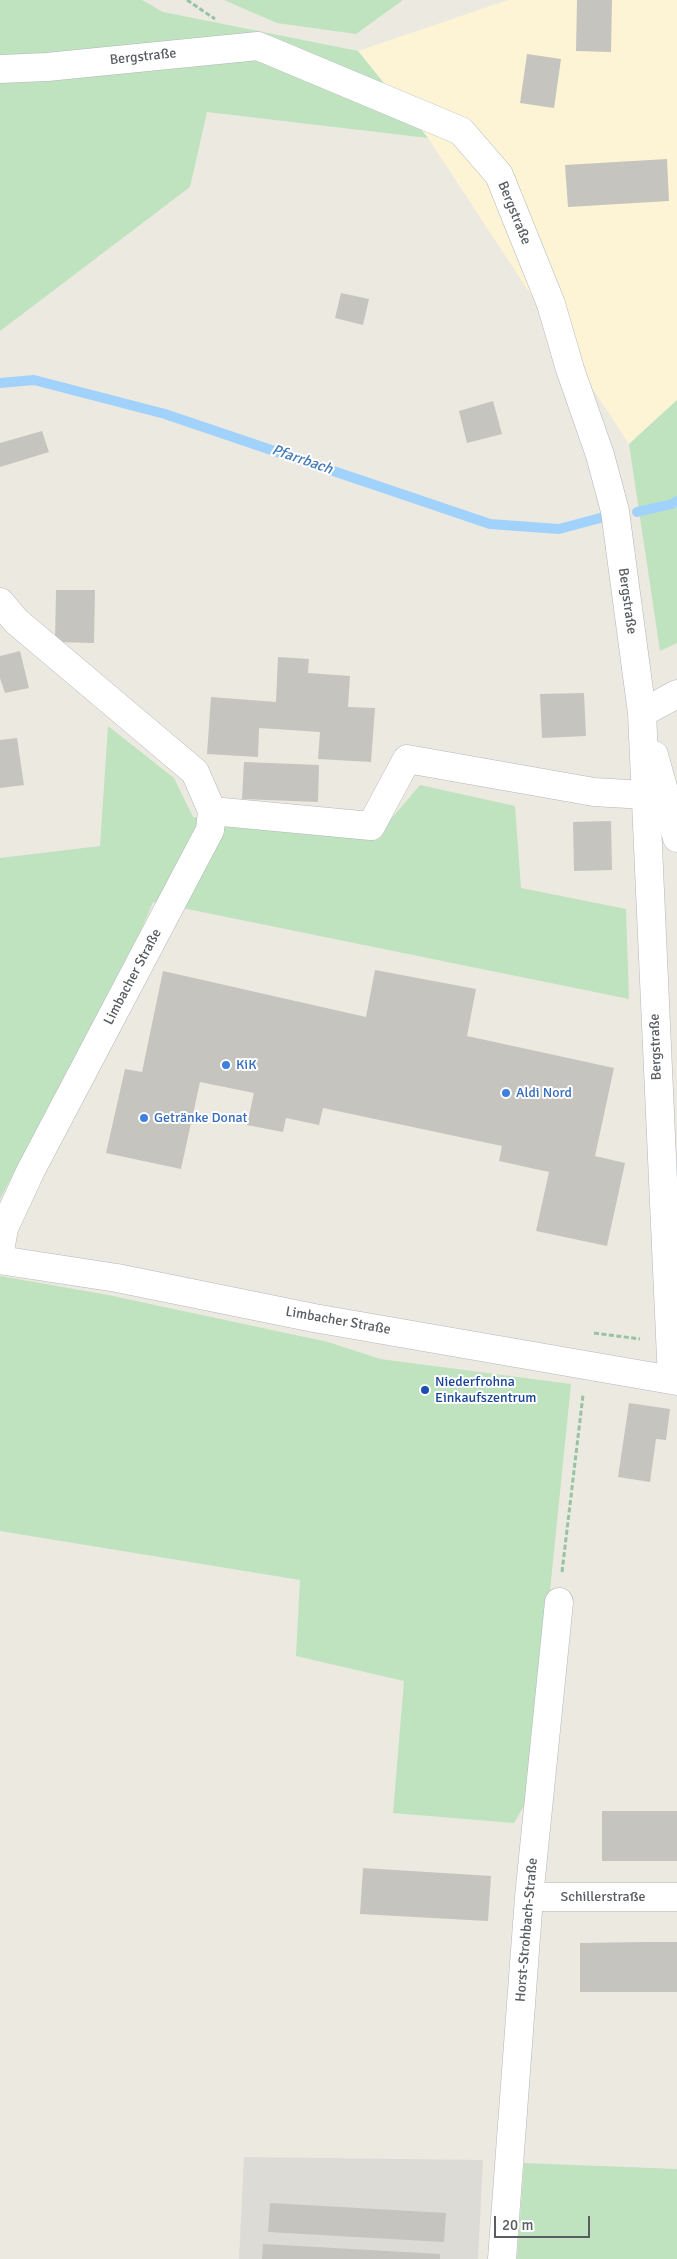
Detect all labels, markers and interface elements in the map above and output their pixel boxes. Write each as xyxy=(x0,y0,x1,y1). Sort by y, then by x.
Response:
street label: Bergstraße xyxy=(109,45,177,69)
street label: Bergstraße xyxy=(494,179,534,247)
water label: Pfarrbach xyxy=(269,441,335,479)
street label: Bergstraße xyxy=(614,567,640,635)
street label: Limbacher Straße xyxy=(101,926,165,1028)
street label: Bergstraße xyxy=(646,1013,666,1081)
place label: KiK xyxy=(236,1057,256,1073)
marker: KiK xyxy=(220,1059,232,1071)
place label: Aldi Nord xyxy=(516,1085,572,1101)
marker: Aldi Nord xyxy=(500,1087,512,1099)
place label: Getränke Donat xyxy=(154,1110,247,1126)
marker: Getränke Donat xyxy=(138,1112,150,1124)
street label: Limbacher Straße xyxy=(284,1303,392,1339)
place label: Niederfrohna Einkaufszentrum xyxy=(435,1374,537,1406)
marker: Niederfrohna Einkaufszentrum xyxy=(419,1384,431,1396)
street label: Horst-Strohbach-Straße xyxy=(512,1857,542,2003)
street label: Schillerstraße xyxy=(561,1889,645,1905)
scale bar xyxy=(497,2206,593,2238)
text: 20 m xyxy=(502,2216,533,2234)

